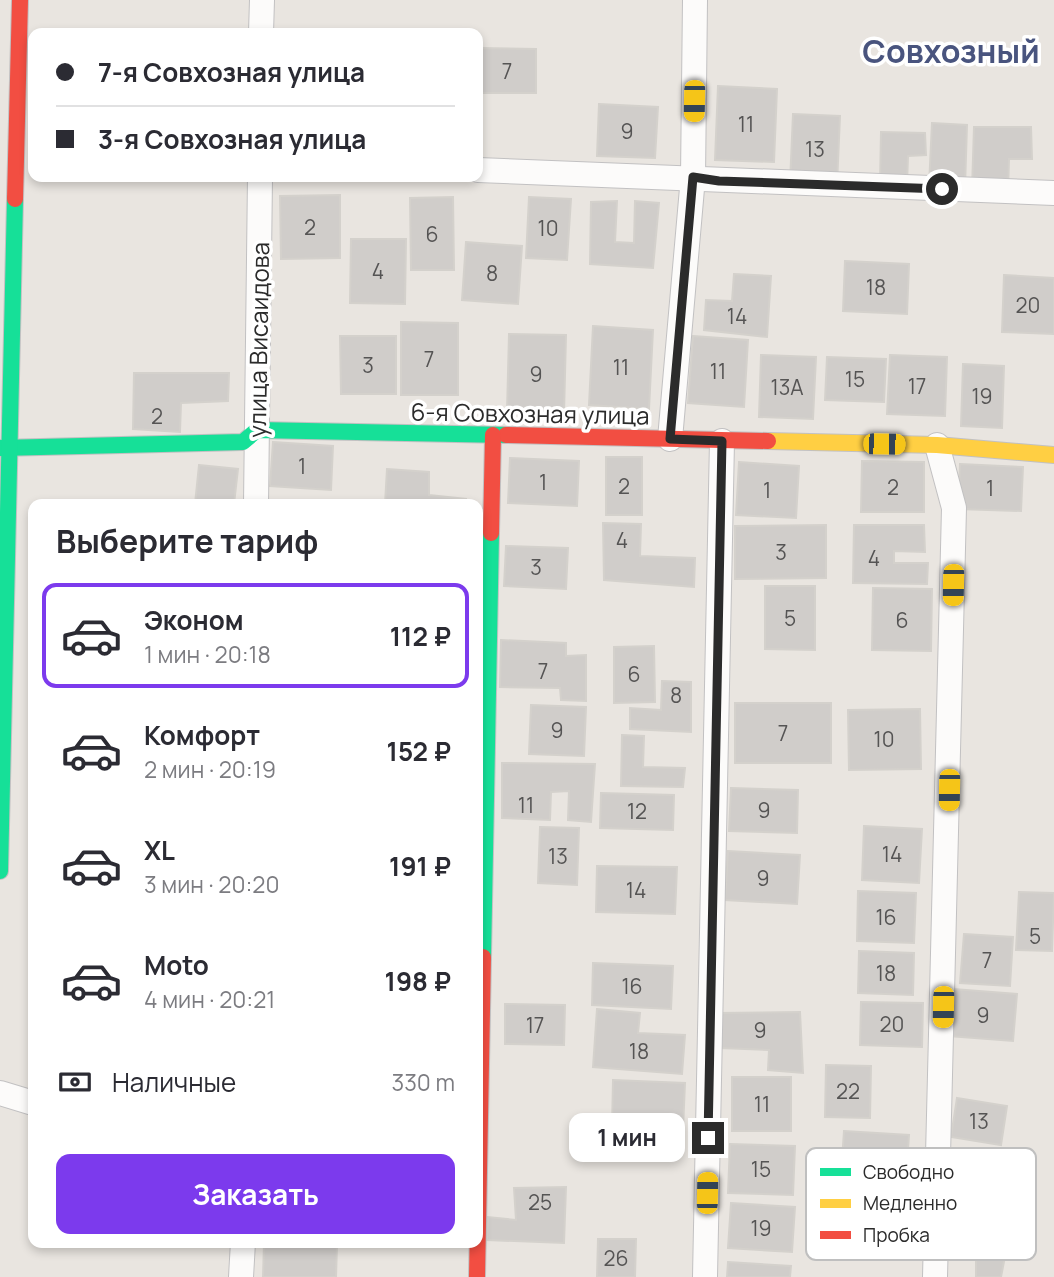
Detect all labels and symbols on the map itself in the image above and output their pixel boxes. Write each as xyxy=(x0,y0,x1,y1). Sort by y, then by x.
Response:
district label: Совхозный xyxy=(862,29,1040,73)
house number: 7 xyxy=(502,57,512,85)
car xyxy=(684,80,705,122)
house number: 11 xyxy=(738,110,754,138)
house number: 9 xyxy=(620,117,634,145)
house number: 13 xyxy=(805,135,825,163)
route start xyxy=(926,173,958,205)
house number: 2 xyxy=(304,213,316,241)
house number: 10 xyxy=(538,214,559,242)
house number: 6 xyxy=(425,220,439,248)
street label: улица Висаидова xyxy=(240,242,276,438)
house number: 4 xyxy=(372,257,384,285)
house number: 8 xyxy=(486,259,498,287)
house number: 18 xyxy=(866,273,886,301)
house number: 20 xyxy=(1016,291,1040,319)
house number: 14 xyxy=(727,302,747,330)
house number: 7 xyxy=(424,345,434,373)
house number: 3 xyxy=(362,351,374,379)
house number: 11 xyxy=(613,353,629,381)
house number: 11 xyxy=(710,357,726,385)
house number: 9 xyxy=(529,360,543,388)
house number: 15 xyxy=(845,365,865,393)
house number: 17 xyxy=(908,372,926,400)
house number: 13А xyxy=(770,373,804,401)
house number: 19 xyxy=(971,382,993,410)
street label: 6-я Совхозная улица xyxy=(410,394,650,432)
house number: 2 xyxy=(151,402,163,430)
car xyxy=(863,433,906,455)
house number: 1 xyxy=(298,452,306,480)
house number: 1 xyxy=(539,468,547,496)
house number: 2 xyxy=(618,472,630,500)
house number: 2 xyxy=(887,473,899,501)
house number: 1 xyxy=(986,474,994,502)
house number: 1 xyxy=(763,476,771,504)
house number: 4 xyxy=(616,526,628,554)
house number: 3 xyxy=(775,538,787,566)
house number: 4 xyxy=(868,544,880,572)
house number: 3 xyxy=(530,553,542,581)
car xyxy=(943,564,964,606)
house number: 5 xyxy=(784,604,796,632)
house number: 6 xyxy=(895,606,909,634)
house number: 7 xyxy=(538,657,548,685)
house number: 6 xyxy=(627,660,641,688)
house number: 8 xyxy=(670,681,682,709)
house number: 9 xyxy=(550,716,564,744)
house number: 7 xyxy=(778,719,788,747)
house number: 10 xyxy=(874,725,895,753)
car xyxy=(939,769,960,811)
house number: 11 xyxy=(518,791,534,819)
house number: 9 xyxy=(757,796,771,824)
house number: 12 xyxy=(627,797,647,825)
house number: 14 xyxy=(882,840,902,868)
house number: 13 xyxy=(548,842,568,870)
house number: 9 xyxy=(756,864,770,892)
house number: 14 xyxy=(626,876,646,904)
house number: 16 xyxy=(875,903,897,931)
house number: 5 xyxy=(1029,922,1041,950)
house number: 7 xyxy=(982,946,992,974)
house number: 18 xyxy=(876,959,896,987)
house number: 16 xyxy=(621,972,643,1000)
car xyxy=(933,986,954,1028)
house number: 9 xyxy=(976,1001,990,1029)
house number: 20 xyxy=(880,1010,904,1038)
house number: 17 xyxy=(526,1011,544,1039)
house number: 9 xyxy=(753,1016,767,1044)
house number: 18 xyxy=(629,1037,649,1065)
house number: 22 xyxy=(836,1077,860,1105)
house number: 11 xyxy=(754,1090,770,1118)
house number: 13 xyxy=(969,1107,989,1135)
callout: 1 мин xyxy=(568,1114,684,1162)
route end xyxy=(692,1122,724,1154)
legend xyxy=(806,1148,1036,1260)
house number: 15 xyxy=(751,1155,771,1183)
text: Свободно xyxy=(863,1159,954,1185)
car xyxy=(697,1172,718,1214)
house number: 25 xyxy=(528,1188,552,1216)
text: Медленно xyxy=(863,1190,957,1216)
house number: 19 xyxy=(750,1214,772,1242)
text: Пробка xyxy=(863,1222,930,1248)
house number: 26 xyxy=(603,1244,629,1272)

